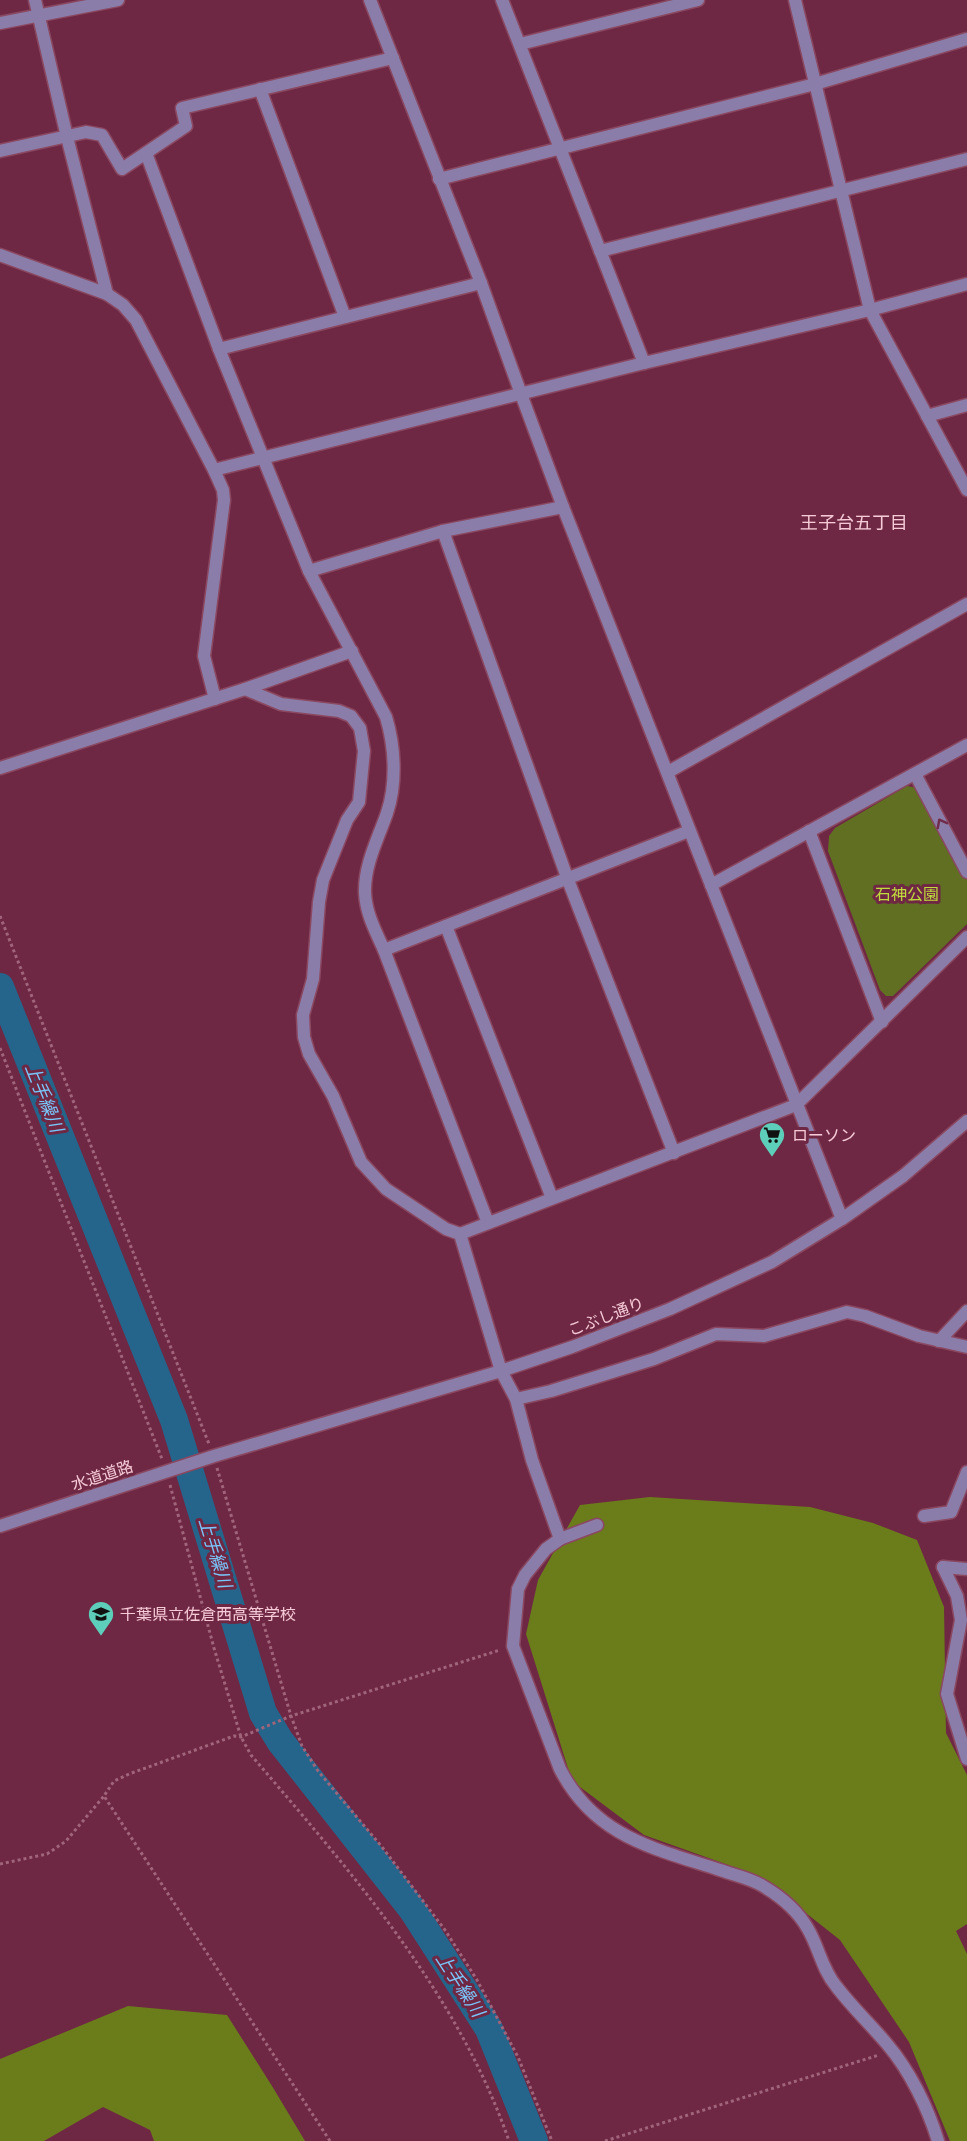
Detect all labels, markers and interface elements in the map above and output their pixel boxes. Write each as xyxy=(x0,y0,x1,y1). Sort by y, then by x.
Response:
district label: 王子台五丁目 xyxy=(800,511,908,533)
one-way arrow xyxy=(937,819,948,829)
park label: 石神公園 xyxy=(875,884,939,904)
water label: 上手繰川 xyxy=(21,1060,69,1137)
supermarket icon: ローソン xyxy=(757,1120,787,1158)
place label: ローソン xyxy=(792,1125,856,1145)
street label: こぶし通り xyxy=(565,1292,647,1340)
street label: 水道道路 xyxy=(68,1456,136,1494)
water label: 上手繰川 xyxy=(195,1515,238,1592)
school or university icon: 千葉県立佐倉西高等学校 xyxy=(86,1599,116,1637)
place label: 千葉県立佐倉西高等学校 xyxy=(120,1604,296,1624)
water label: 上手繰川 xyxy=(432,1948,491,2022)

